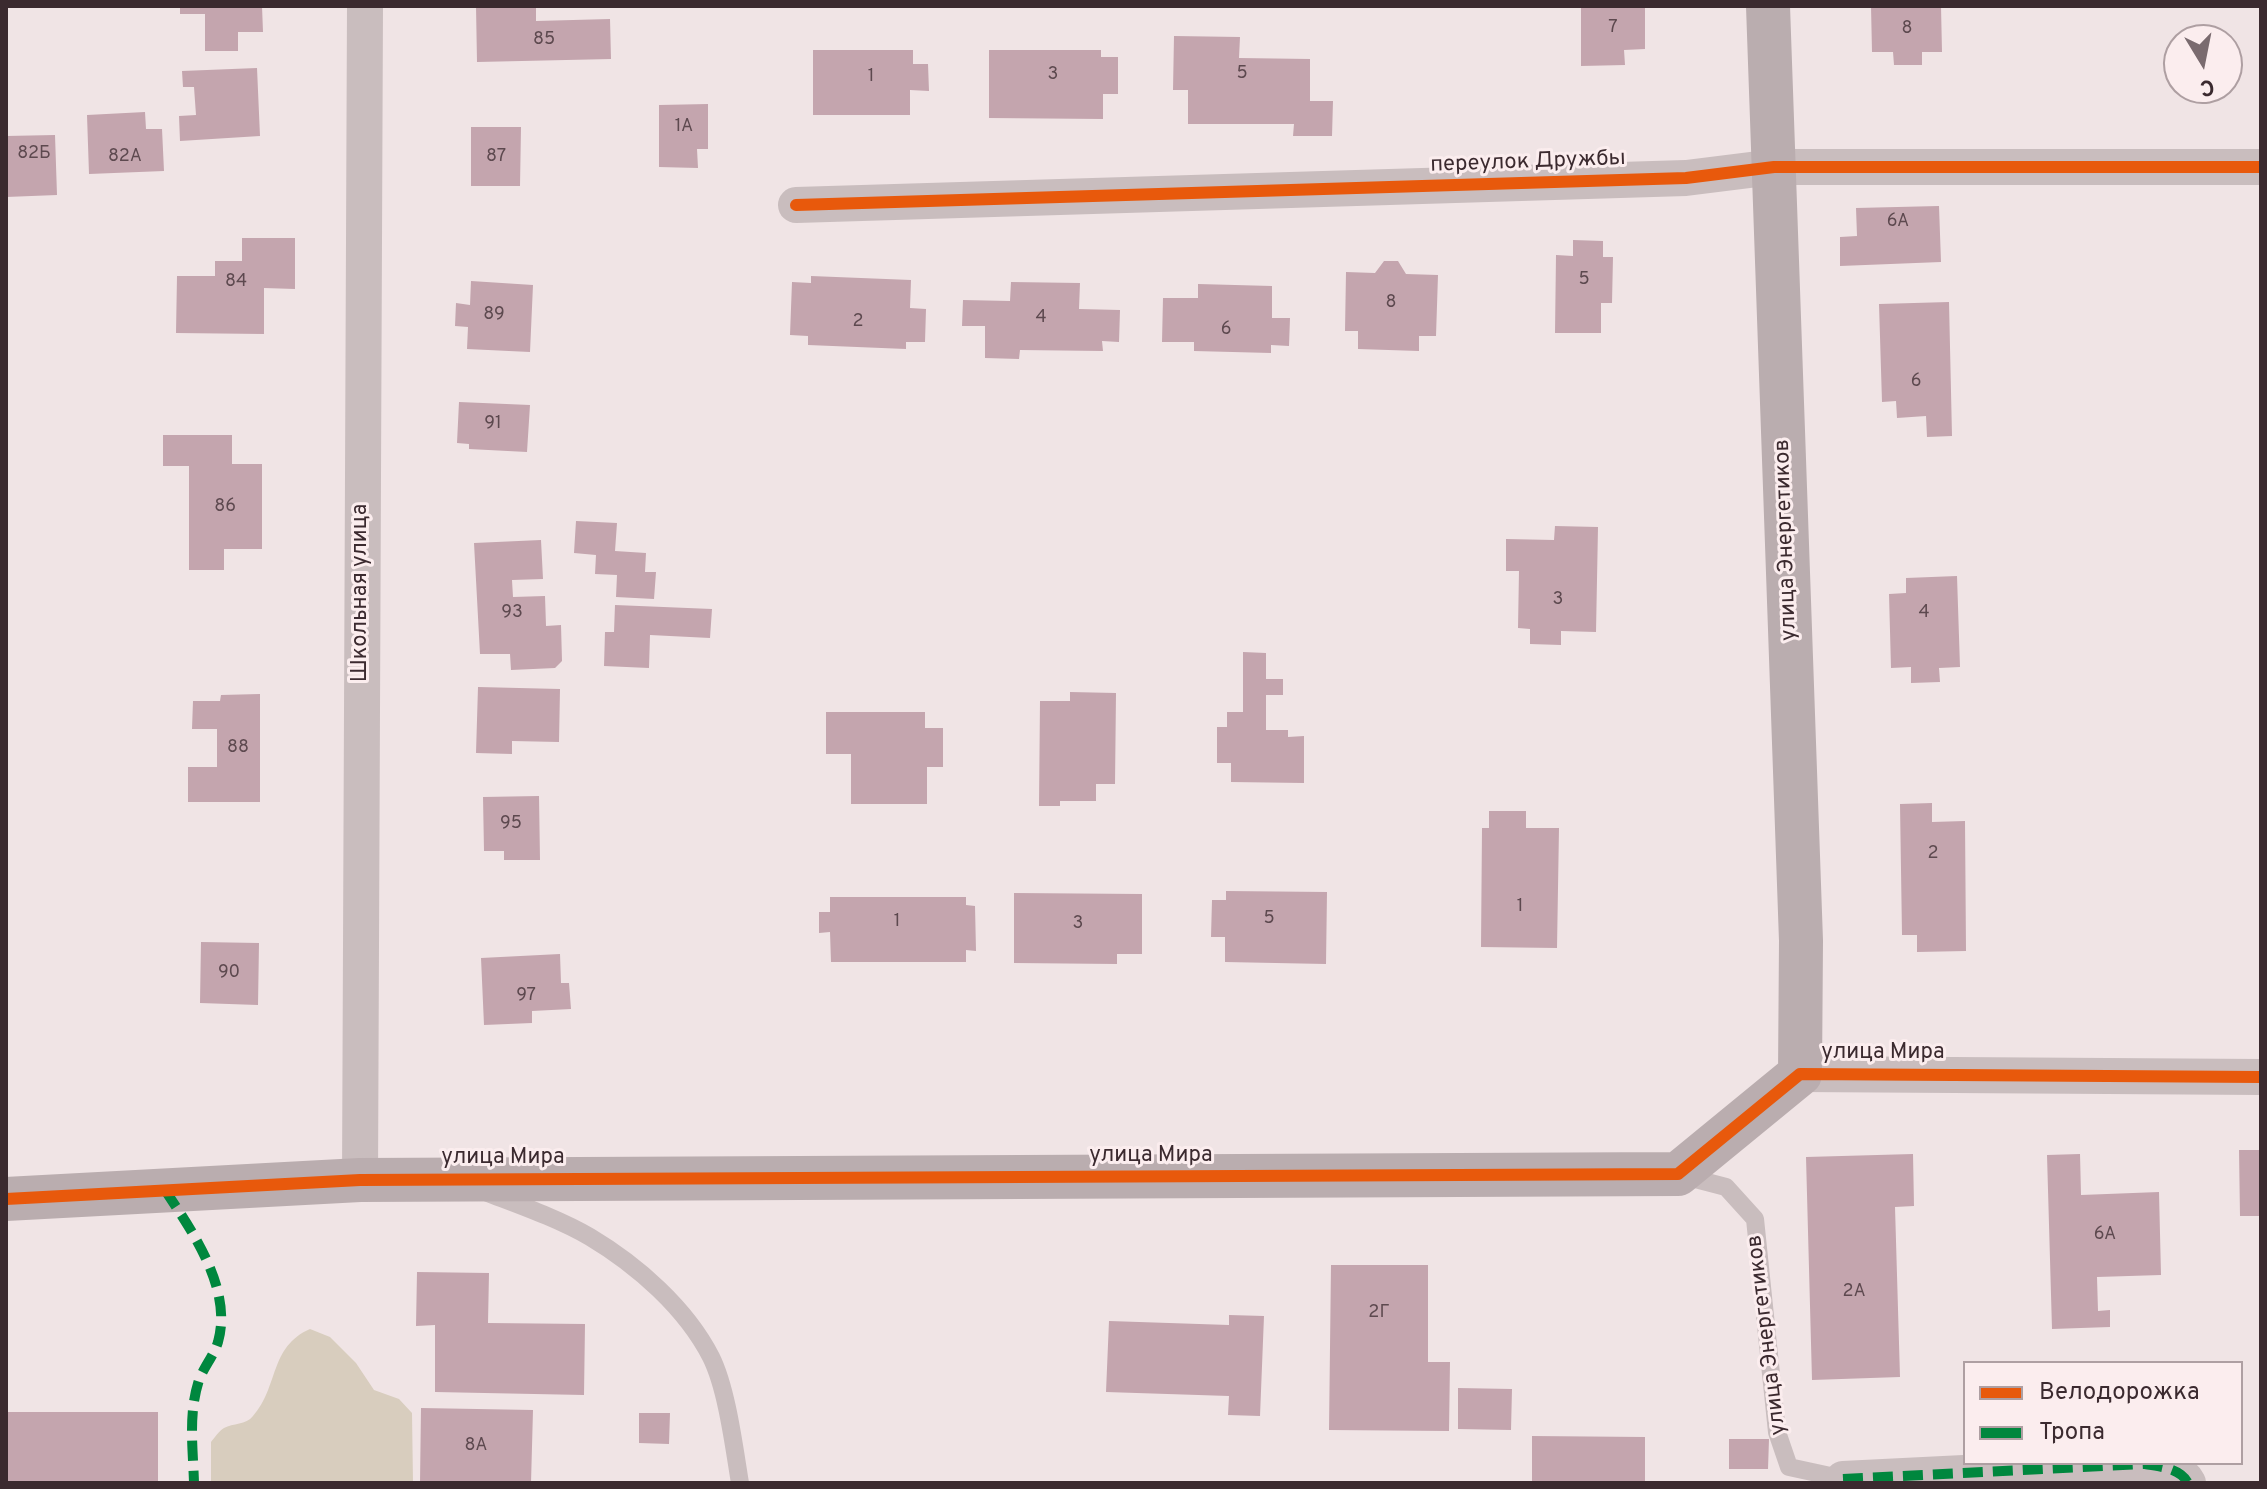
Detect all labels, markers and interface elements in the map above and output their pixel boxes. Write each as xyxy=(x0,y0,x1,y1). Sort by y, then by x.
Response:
house number: 7 xyxy=(1608,17,1618,39)
house number: 8 xyxy=(1902,18,1912,40)
north arrow xyxy=(2163,24,2243,104)
house number: 85 xyxy=(533,29,555,51)
house number: 5 xyxy=(1236,63,1248,85)
house number: 3 xyxy=(1048,64,1058,86)
house number: 1 xyxy=(868,66,874,88)
text: С xyxy=(2198,72,2216,101)
house number: 1А xyxy=(675,116,693,138)
house number: 82Б xyxy=(17,143,51,165)
house number: 82А xyxy=(108,146,142,168)
house number: 87 xyxy=(486,146,506,168)
street label: переулок Дружбы xyxy=(1430,146,1626,180)
house number: 6А xyxy=(1887,211,1909,233)
house number: 5 xyxy=(1578,269,1590,291)
house number: 84 xyxy=(225,271,247,293)
house number: 8 xyxy=(1386,292,1396,314)
house number: 89 xyxy=(483,304,505,326)
house number: 4 xyxy=(1035,307,1047,329)
house number: 2 xyxy=(852,311,864,333)
house number: 6 xyxy=(1221,319,1231,341)
house number: 6 xyxy=(1911,371,1921,393)
house number: 91 xyxy=(484,413,502,435)
street label: улица Энергетиков xyxy=(1770,439,1804,641)
house number: 86 xyxy=(214,496,236,518)
street label: Школьная улица xyxy=(349,504,375,682)
house number: 3 xyxy=(1553,589,1563,611)
house number: 93 xyxy=(501,602,523,624)
house number: 4 xyxy=(1918,602,1930,624)
house number: 88 xyxy=(227,737,249,759)
house number: 95 xyxy=(500,813,522,835)
house number: 2 xyxy=(1927,843,1939,865)
house number: 1 xyxy=(1517,896,1523,918)
house number: 5 xyxy=(1263,908,1275,930)
house number: 1 xyxy=(894,911,900,933)
house number: 3 xyxy=(1073,913,1083,935)
house number: 90 xyxy=(218,962,240,984)
house number: 97 xyxy=(516,985,536,1007)
street label: улица Мира xyxy=(1821,1041,1945,1067)
street label: улица Мира xyxy=(1089,1144,1213,1170)
street label: улица Мира xyxy=(441,1146,565,1172)
house number: 6А xyxy=(2094,1224,2116,1246)
street label: улица Энергетиков xyxy=(1743,1233,1793,1437)
house number: 2А xyxy=(1842,1281,1866,1303)
house number: 2Г xyxy=(1368,1302,1390,1324)
legend xyxy=(1963,1361,2243,1465)
text: Велодорожка xyxy=(2039,1378,2200,1408)
text: Тропа xyxy=(2039,1418,2105,1448)
house number: 8А xyxy=(464,1435,488,1457)

